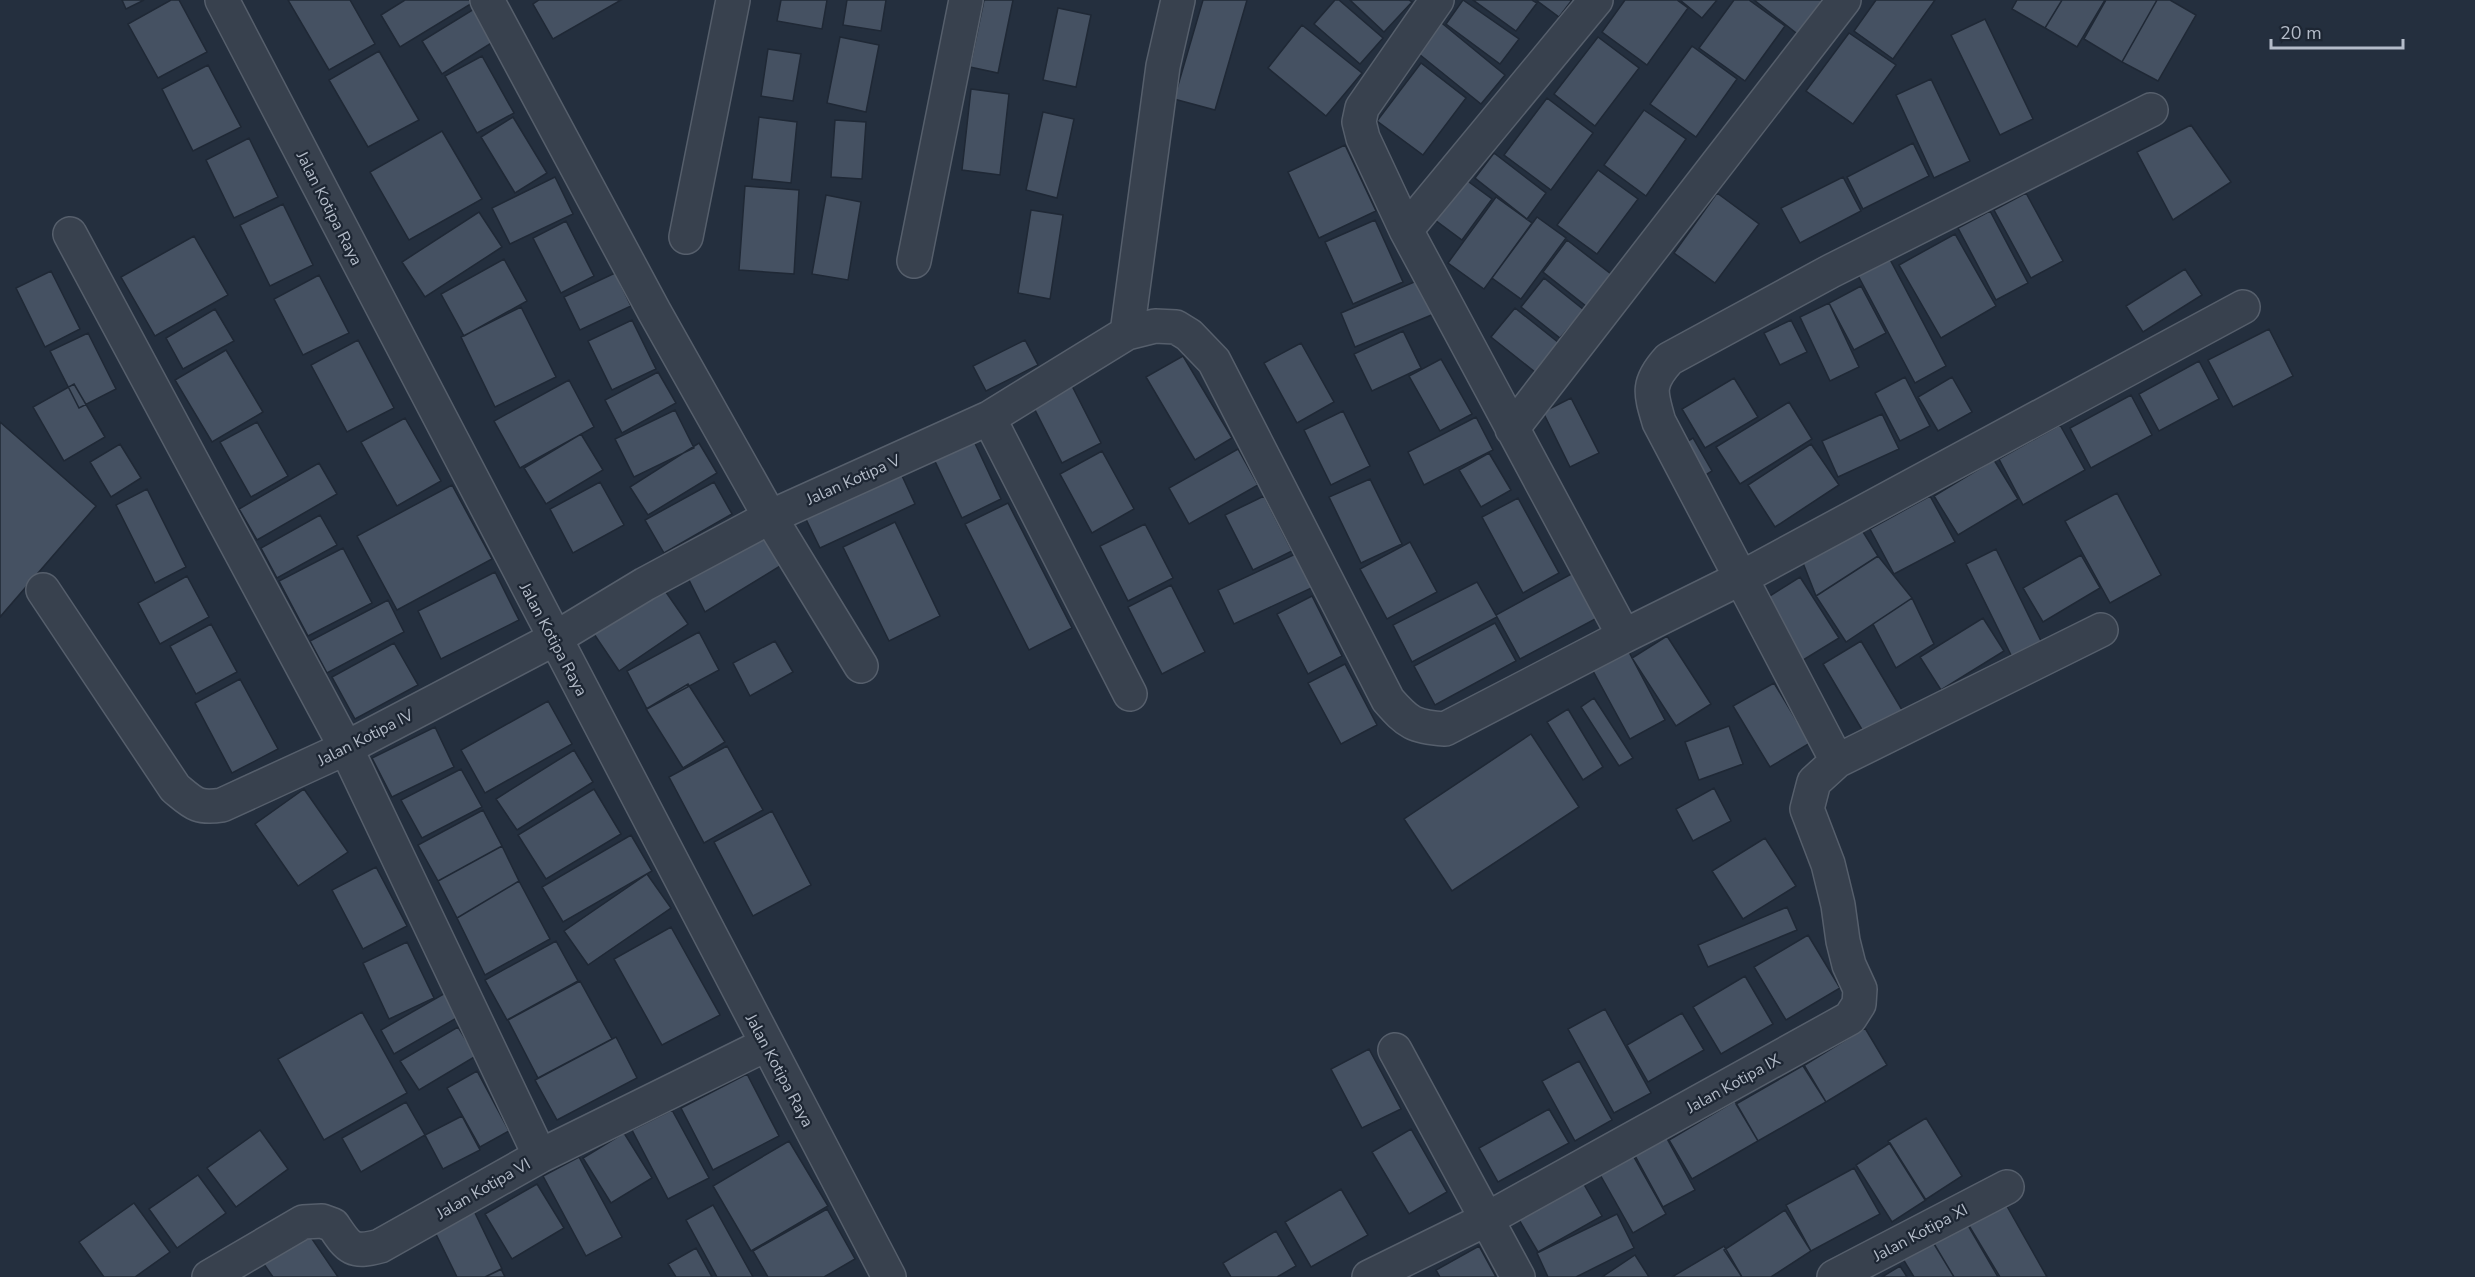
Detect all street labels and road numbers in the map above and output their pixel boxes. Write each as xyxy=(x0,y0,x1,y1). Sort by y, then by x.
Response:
street label: Jalan Kotipa Raya xyxy=(290,147,367,269)
street label: Jalan Kotipa V xyxy=(802,449,905,511)
street label: Jalan Kotipa Raya xyxy=(513,578,592,700)
street label: Jalan Kotipa IV xyxy=(313,704,418,772)
street label: Jalan Kotipa Raya xyxy=(739,1009,818,1131)
street label: Jalan Kotipa IX xyxy=(1682,1049,1785,1119)
street label: Jalan Kotipa VI xyxy=(432,1153,535,1225)
street label: Jalan Kotipa XI xyxy=(1868,1199,1972,1268)

